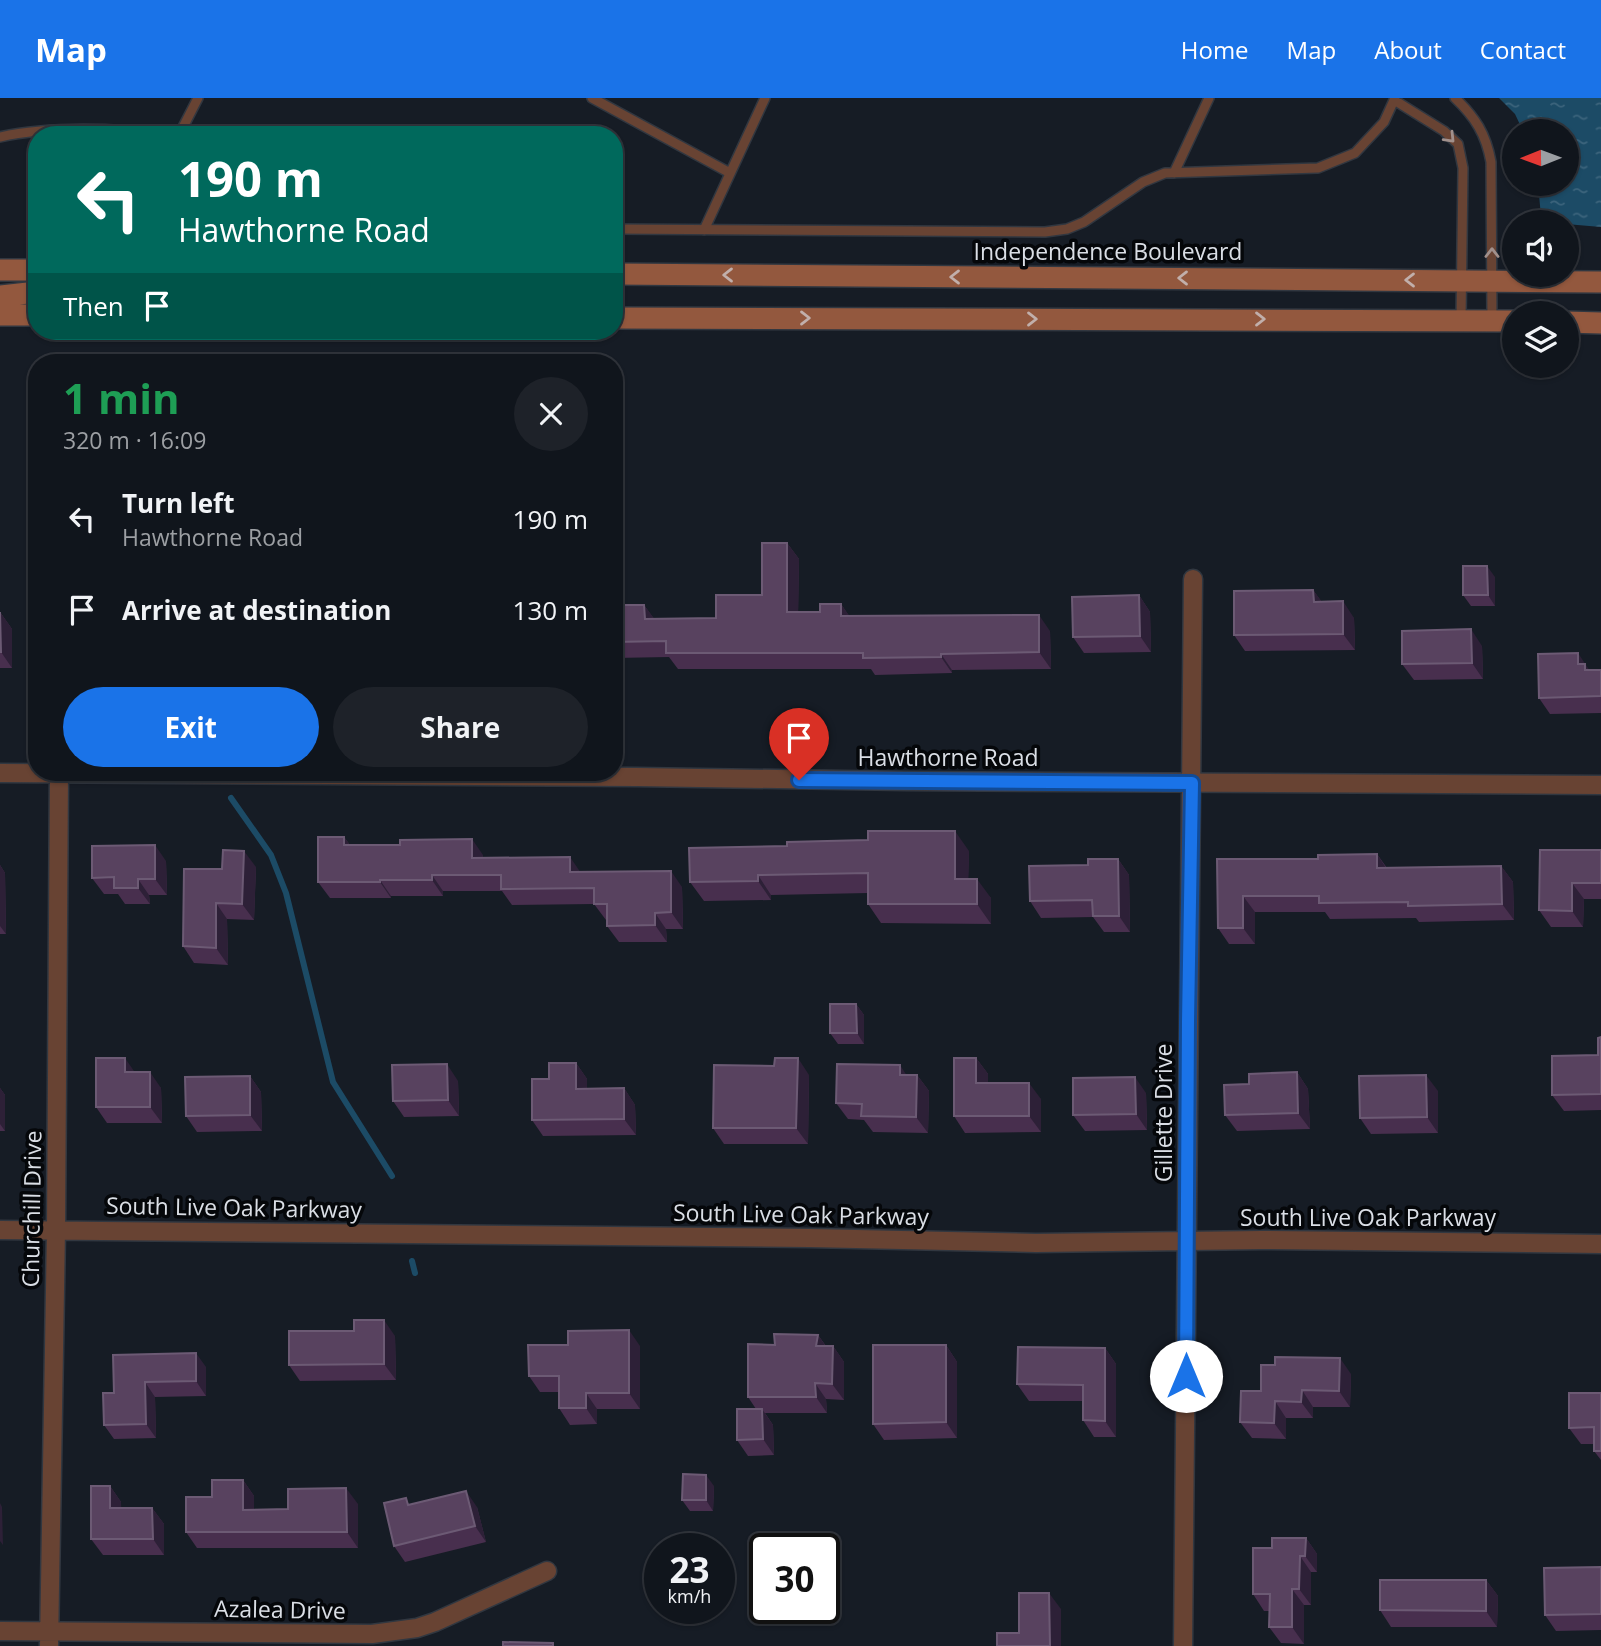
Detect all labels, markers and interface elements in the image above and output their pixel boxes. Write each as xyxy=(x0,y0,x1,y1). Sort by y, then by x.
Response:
text: Map xyxy=(35,27,107,72)
text: Home xyxy=(1181,33,1249,66)
text: Map xyxy=(1287,33,1336,66)
text: About xyxy=(1374,33,1442,66)
text: Contact xyxy=(1480,33,1566,66)
north arrow xyxy=(1502,119,1578,196)
map controls xyxy=(1502,119,1579,378)
one-way arrow xyxy=(1442,130,1455,143)
text: 190 m xyxy=(178,145,323,211)
icon: left xyxy=(63,154,154,245)
text: Hawthorne Road xyxy=(178,208,430,251)
button: sound xyxy=(1502,210,1579,287)
street label: Independence Boulevard xyxy=(974,235,1242,267)
one-way arrow xyxy=(1484,247,1500,257)
one-way arrow xyxy=(722,267,733,283)
one-way arrow xyxy=(950,269,960,285)
one-way arrow xyxy=(1177,270,1188,286)
one-way arrow xyxy=(1405,272,1415,288)
icon: arrive xyxy=(138,287,176,325)
text: Then xyxy=(63,288,124,324)
button: layers xyxy=(1502,301,1579,378)
one-way arrow xyxy=(800,310,811,326)
one-way arrow xyxy=(1028,311,1038,327)
one-way arrow xyxy=(1255,311,1266,327)
text: 1 min xyxy=(63,369,180,426)
button: close xyxy=(514,377,588,451)
text: 320 m · 16:09 xyxy=(63,424,206,456)
text: Turn left xyxy=(122,485,234,521)
icon: left xyxy=(63,500,101,538)
text: 190 m xyxy=(513,501,588,537)
text: Hawthorne Road xyxy=(122,521,303,553)
icon: arrive xyxy=(63,591,101,629)
text: Arrive at destination xyxy=(122,592,391,628)
text: 130 m xyxy=(513,592,588,628)
button: Exit xyxy=(63,687,319,767)
button: Share xyxy=(333,687,588,767)
pin xyxy=(769,708,829,780)
icon: arrive xyxy=(780,719,818,757)
street label: Hawthorne Road xyxy=(858,741,1038,773)
street label: Gillette Drive xyxy=(1147,1044,1179,1182)
street label: Churchill Drive xyxy=(14,1130,48,1288)
street label: South Live Oak Parkway xyxy=(106,1189,363,1225)
street label: South Live Oak Parkway xyxy=(673,1196,930,1232)
street label: South Live Oak Parkway xyxy=(1240,1201,1496,1233)
position arrow xyxy=(1149,1339,1223,1413)
speed limit sign: 30 xyxy=(749,1533,840,1624)
text: 23 xyxy=(669,1546,710,1593)
text: km/h xyxy=(668,1584,711,1608)
street label: Azalea Drive xyxy=(214,1592,346,1626)

